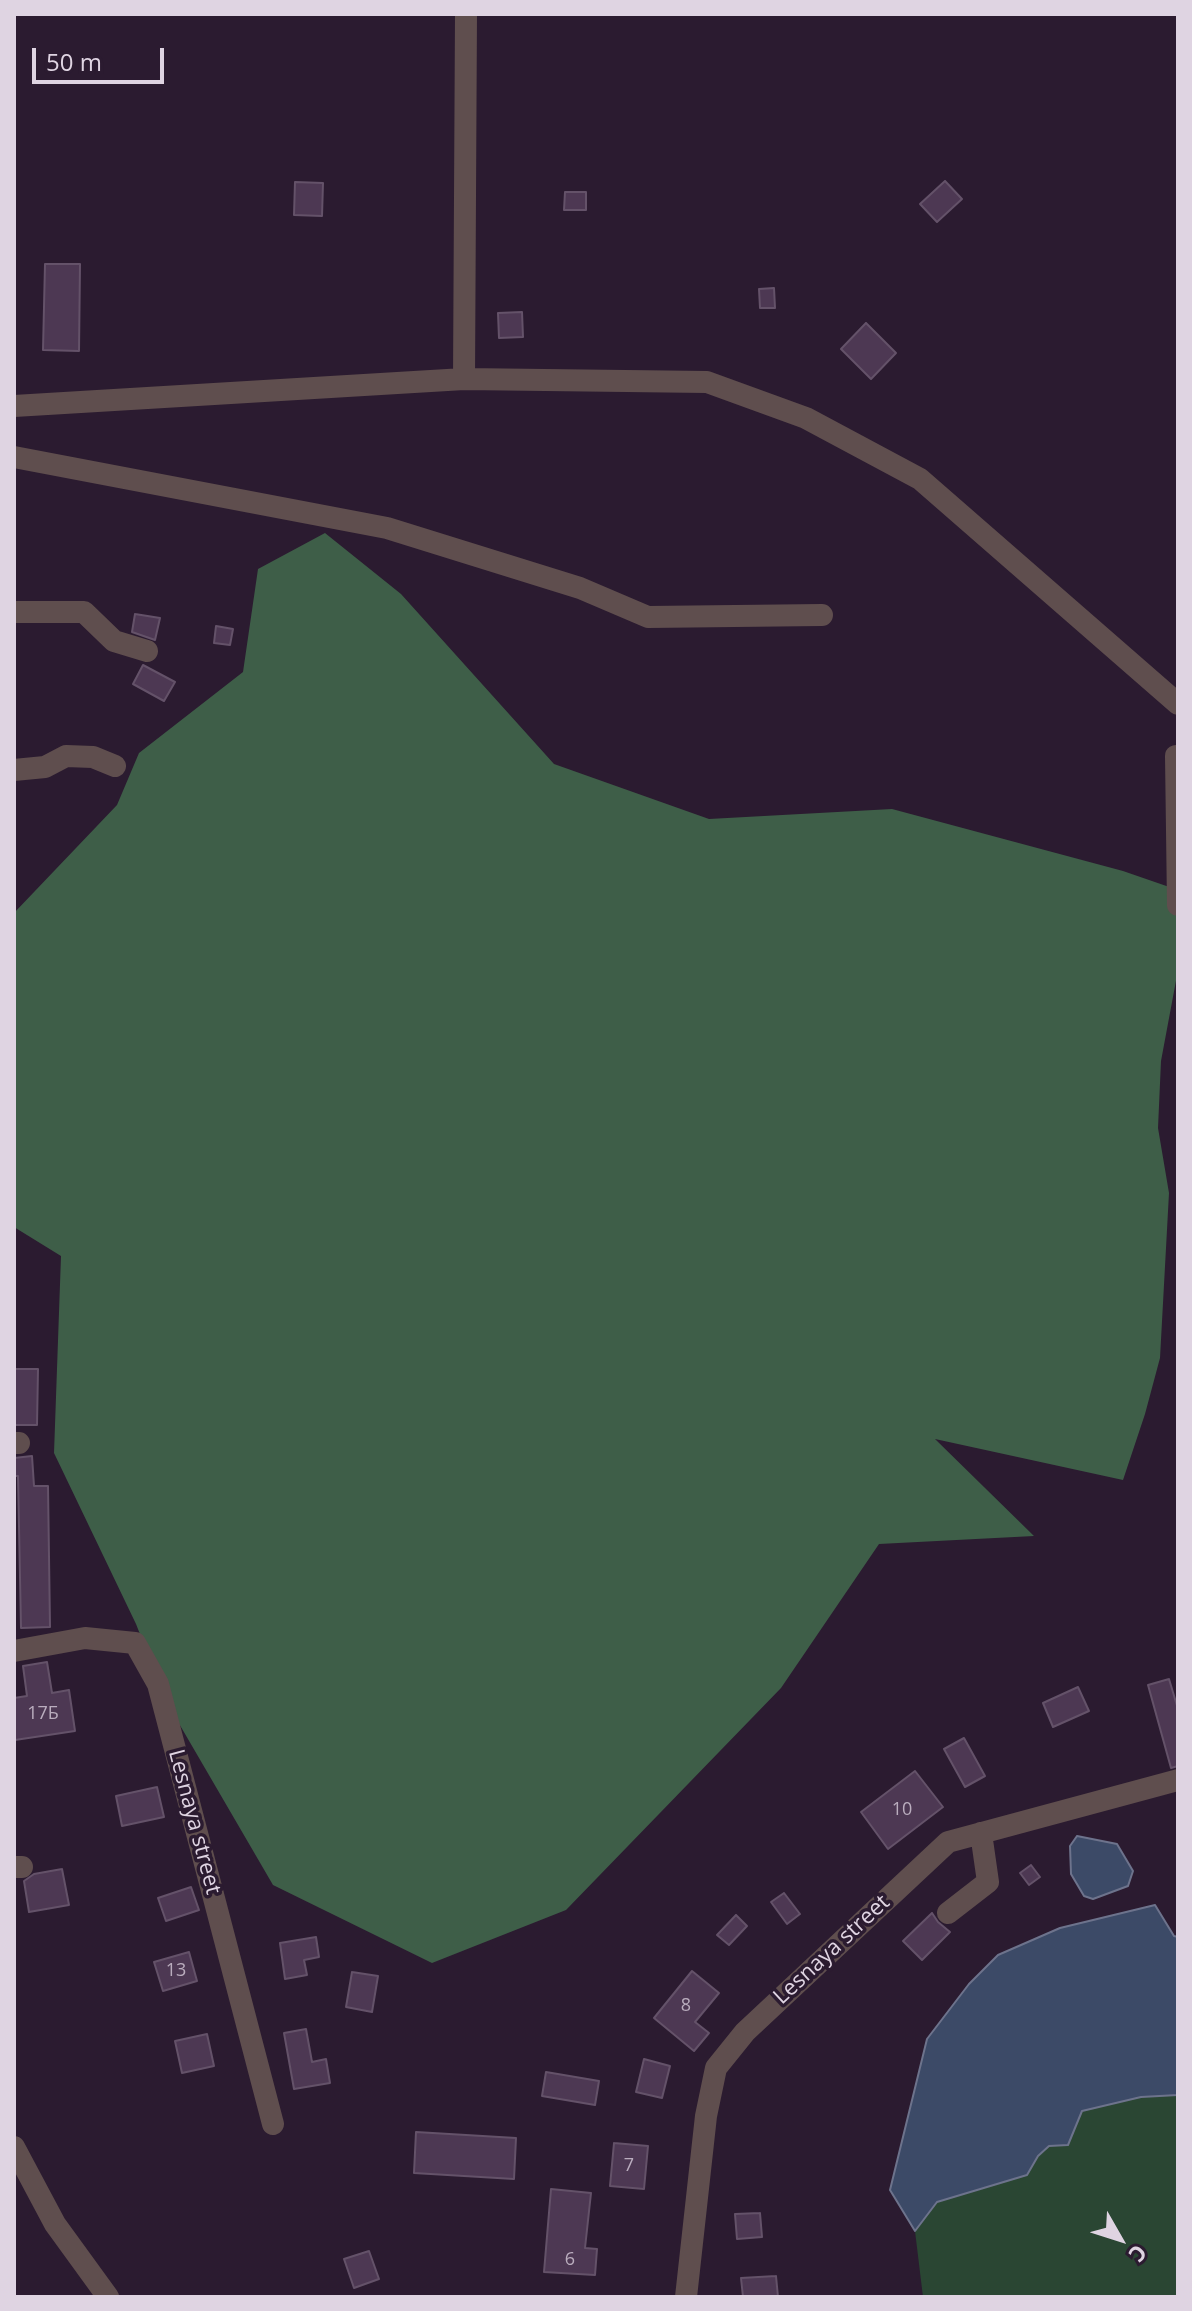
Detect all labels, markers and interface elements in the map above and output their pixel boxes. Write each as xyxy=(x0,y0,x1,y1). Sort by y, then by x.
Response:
scale bar xyxy=(36,32,168,82)
text: 50 m xyxy=(46,45,102,78)
house number: 17Б xyxy=(27,1703,59,1725)
street label: Lesnaya street xyxy=(162,1747,226,1897)
house number: 10 xyxy=(892,1799,912,1821)
street label: Lesnaya street xyxy=(769,1890,895,2010)
house number: 13 xyxy=(166,1960,186,1982)
house number: 8 xyxy=(681,1995,691,2017)
house number: 7 xyxy=(624,2155,634,2177)
north arrow xyxy=(1080,2199,1160,2279)
text: С xyxy=(1123,2239,1155,2269)
house number: 6 xyxy=(565,2249,575,2271)

